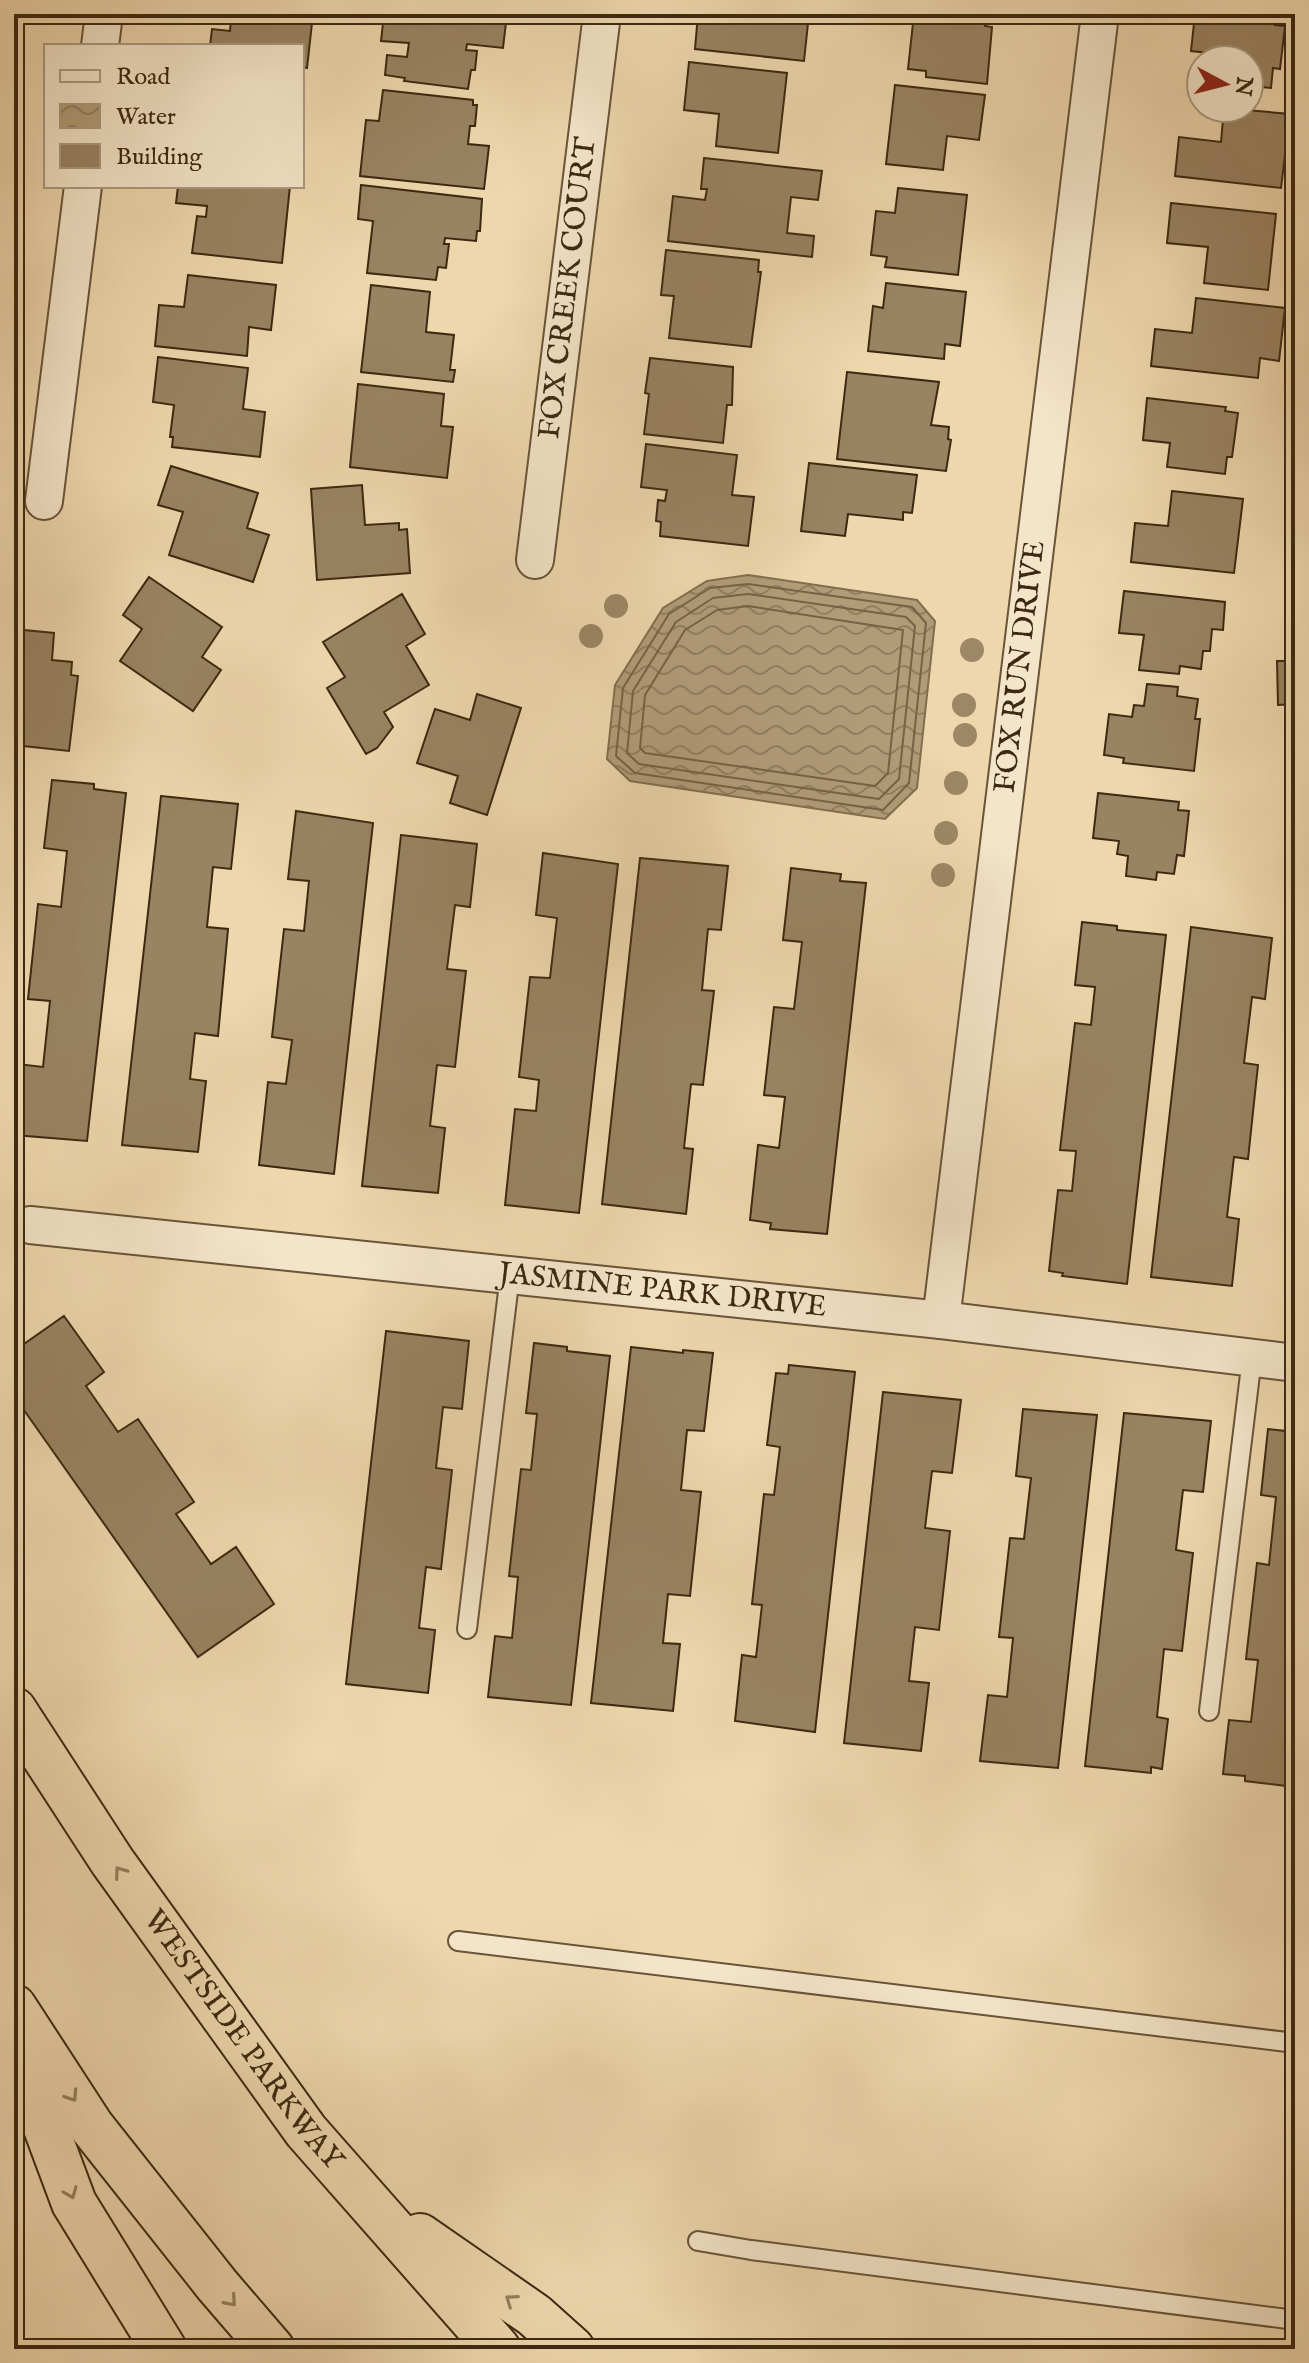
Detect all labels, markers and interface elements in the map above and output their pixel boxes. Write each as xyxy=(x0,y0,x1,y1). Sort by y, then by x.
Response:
legend xyxy=(44,44,304,188)
north arrow xyxy=(1185,44,1265,124)
text: Road xyxy=(116,62,170,93)
text: N xyxy=(1228,74,1258,97)
text: Water xyxy=(116,102,176,133)
street label: FOX CREEK COURT xyxy=(531,135,606,441)
text: Building xyxy=(116,142,203,173)
street label: FOX RUN DRIVE xyxy=(986,539,1055,795)
street label: JASMINE PARK DRIVE xyxy=(494,1255,828,1327)
one-way arrow xyxy=(115,1866,130,1880)
street label: WESTSIDE PARKWAY xyxy=(134,1902,352,2180)
one-way arrow xyxy=(62,2087,77,2102)
one-way arrow xyxy=(61,2185,77,2199)
one-way arrow xyxy=(221,2292,236,2307)
one-way arrow xyxy=(506,2295,520,2310)

